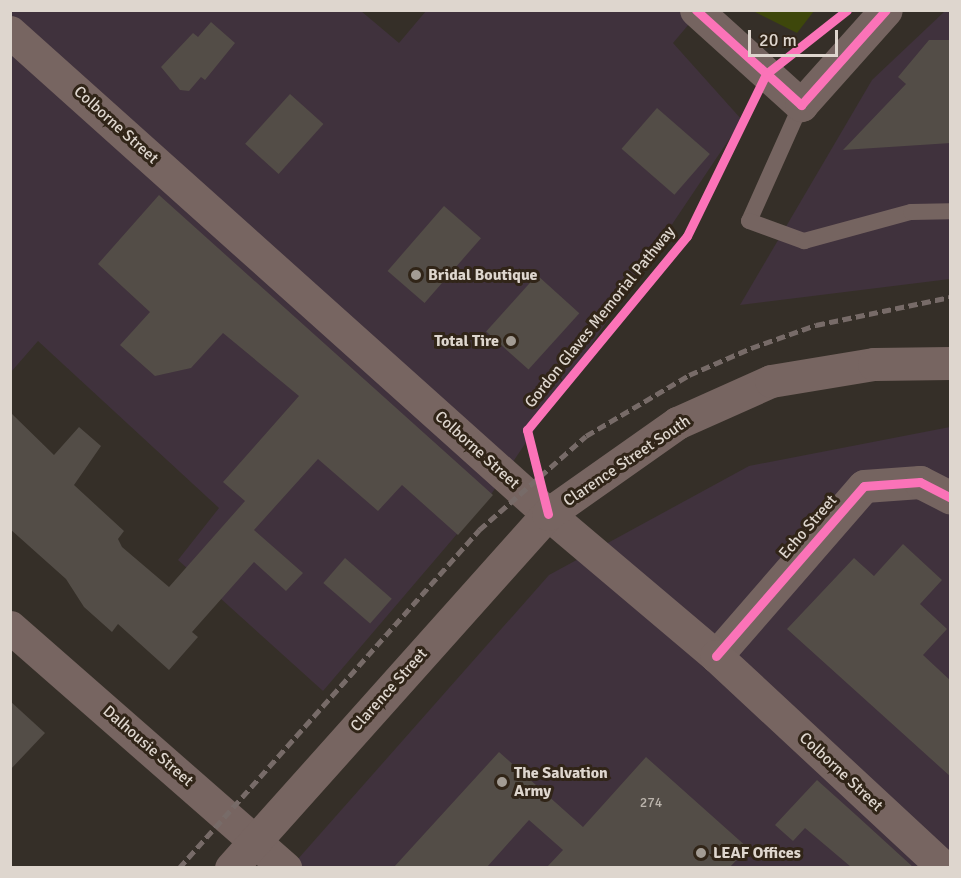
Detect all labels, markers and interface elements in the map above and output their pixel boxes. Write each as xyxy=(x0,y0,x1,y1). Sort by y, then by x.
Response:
scale bar xyxy=(751,18,841,56)
text: 20 m xyxy=(759,29,797,51)
street label: Colborne Street xyxy=(70,82,162,168)
street label: Gordon Glaves Memorial Pathway xyxy=(521,222,679,412)
place label: Bridal Boutique xyxy=(428,265,538,285)
marker: Bridal Boutique xyxy=(409,268,423,282)
place label: Total Tire xyxy=(434,331,499,351)
marker: Total Tire xyxy=(504,334,518,348)
street label: Colborne Street xyxy=(431,407,523,493)
street label: Clarence Street South xyxy=(560,411,694,511)
street label: Echo Street xyxy=(775,491,841,563)
street label: Clarence Street xyxy=(347,644,431,736)
street label: Dalhousie Street xyxy=(99,702,197,790)
street label: Colborne Street xyxy=(795,728,887,816)
place label: The Salvation Army xyxy=(514,763,608,801)
marker: The Salvation Army xyxy=(495,775,509,789)
house number: 274 xyxy=(640,795,662,811)
place label: LEAF Offices xyxy=(713,843,801,863)
marker: LEAF Offices xyxy=(694,846,708,860)

